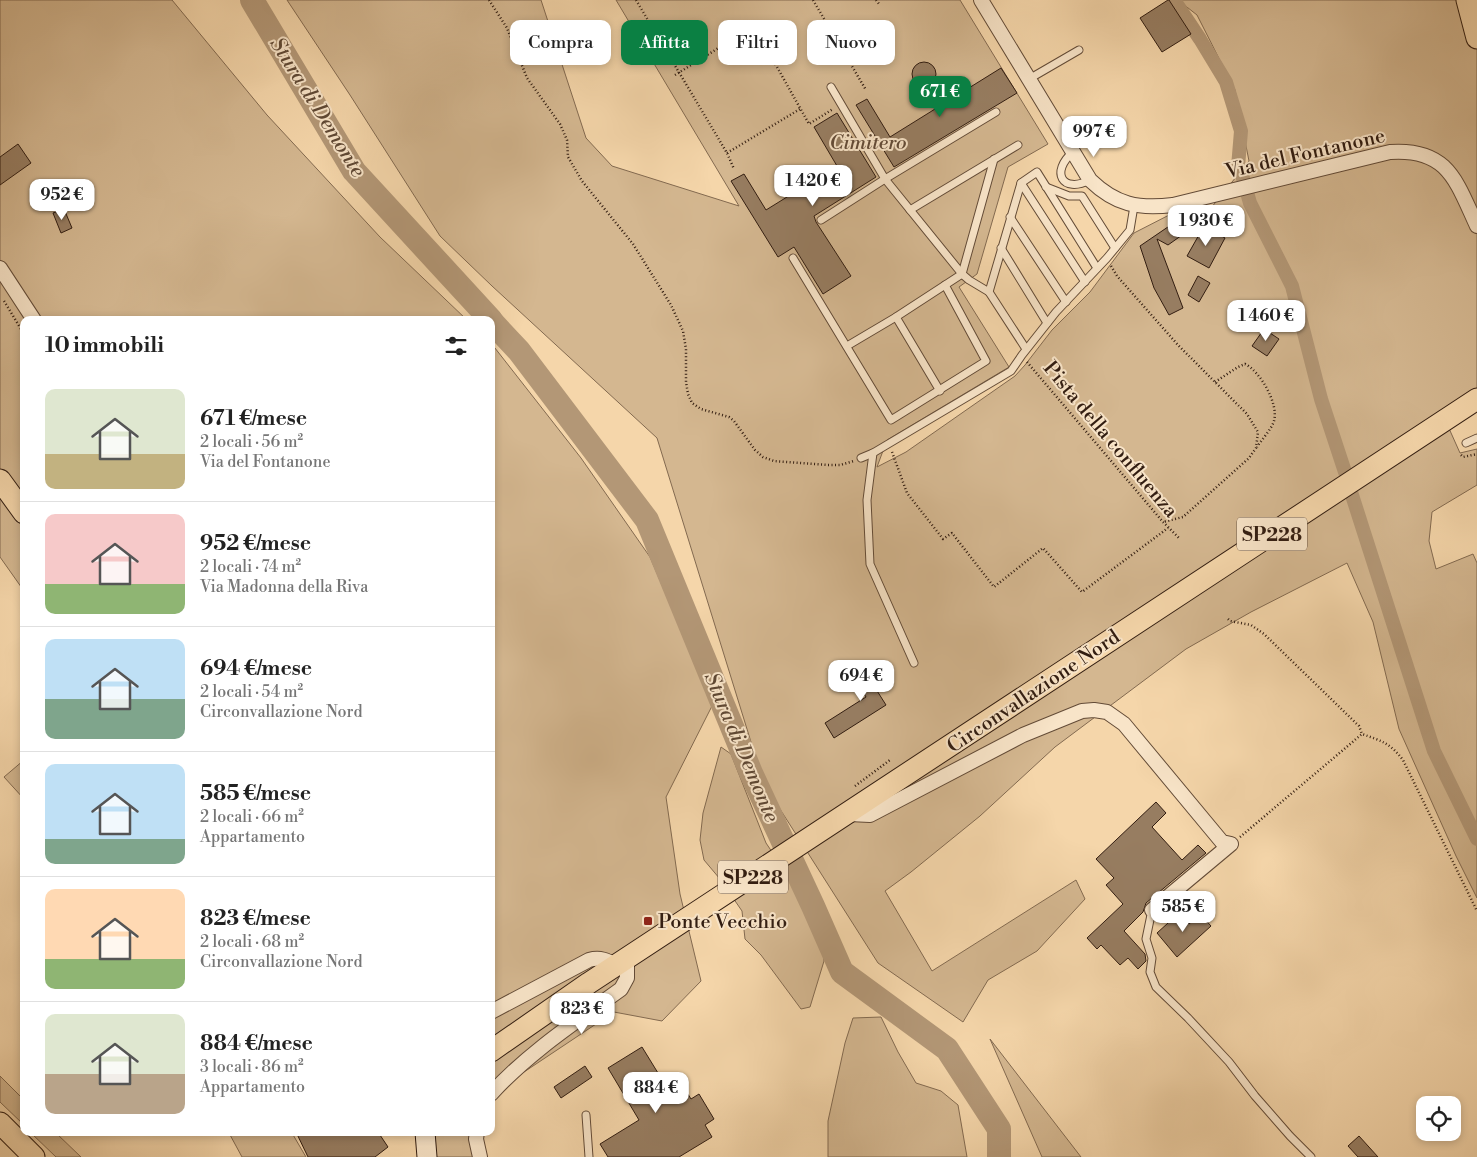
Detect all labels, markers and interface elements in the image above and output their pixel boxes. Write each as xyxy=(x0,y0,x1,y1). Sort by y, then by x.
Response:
chip: Compra xyxy=(510,20,611,65)
chip: Affitta xyxy=(621,20,708,65)
chip: Filtri xyxy=(718,20,797,65)
chip: Nuovo xyxy=(807,20,895,65)
water label: Stura di Demonte xyxy=(264,33,371,183)
pin: 671 € xyxy=(905,76,975,118)
text: 671 € xyxy=(920,82,960,102)
pin: 997 € xyxy=(1059,116,1129,158)
text: 997 € xyxy=(1073,122,1115,142)
street label: Via del Fontanone xyxy=(1222,124,1388,185)
park label: Cimitero xyxy=(830,131,906,156)
pin: 1 420 € xyxy=(767,164,859,207)
text: 1 420 € xyxy=(785,171,841,191)
pin: 952 € xyxy=(27,178,97,221)
text: 952 € xyxy=(41,185,83,205)
pin: 1 930 € xyxy=(1160,204,1252,247)
text: 1 930 € xyxy=(1179,211,1233,231)
pin: 1 460 € xyxy=(1220,300,1312,342)
text: 1 460 € xyxy=(1238,306,1294,326)
icon: filters xyxy=(442,332,470,360)
text: 10 immobili xyxy=(45,333,164,359)
street label: Pista della confluenza xyxy=(1037,357,1183,524)
text: 671 €/mese xyxy=(200,406,307,432)
icon: home xyxy=(85,409,145,469)
text: 2 locali · 56 m² xyxy=(200,432,303,452)
text: Via del Fontanone xyxy=(200,452,330,472)
road number: SP228 xyxy=(1237,518,1307,550)
text: 952 €/mese xyxy=(200,531,311,557)
icon: home xyxy=(85,534,145,594)
text: 2 locali · 74 m² xyxy=(200,557,301,577)
text: Via Madonna della Riva xyxy=(200,577,368,597)
street label: Circonvallazione Nord xyxy=(943,625,1126,759)
text: 694 €/mese xyxy=(200,656,312,682)
icon: home xyxy=(85,659,145,719)
pin: 694 € xyxy=(826,660,896,702)
text: 694 € xyxy=(839,666,883,686)
water label: Stura di Demonte xyxy=(698,669,784,826)
text: 2 locali · 54 m² xyxy=(200,682,303,702)
text: Circonvallazione Nord xyxy=(200,702,362,722)
text: 585 €/mese xyxy=(200,781,311,807)
icon: home xyxy=(85,784,145,844)
text: 2 locali · 66 m² xyxy=(200,807,304,827)
text: Appartamento xyxy=(200,827,305,847)
road number: SP228 xyxy=(718,860,788,894)
pin: 585 € xyxy=(1148,890,1218,933)
text: 585 € xyxy=(1161,897,1205,917)
text: 823 €/mese xyxy=(200,906,311,932)
icon: home xyxy=(85,909,145,969)
place label: Ponte Vecchio xyxy=(658,910,787,935)
marker: Ponte Vecchio xyxy=(642,915,654,927)
text: 2 locali · 68 m² xyxy=(200,932,304,952)
text: Circonvallazione Nord xyxy=(200,952,362,972)
pin: 823 € xyxy=(547,992,617,1035)
text: 823 € xyxy=(561,999,603,1019)
text: 884 €/mese xyxy=(200,1031,313,1057)
icon: home xyxy=(85,1034,145,1094)
text: 3 locali · 86 m² xyxy=(200,1057,304,1077)
pin: 884 € xyxy=(621,1072,691,1114)
text: Appartamento xyxy=(200,1077,305,1097)
text: 884 € xyxy=(634,1078,678,1098)
map controls xyxy=(1416,1096,1461,1141)
button: locate xyxy=(1416,1096,1461,1141)

